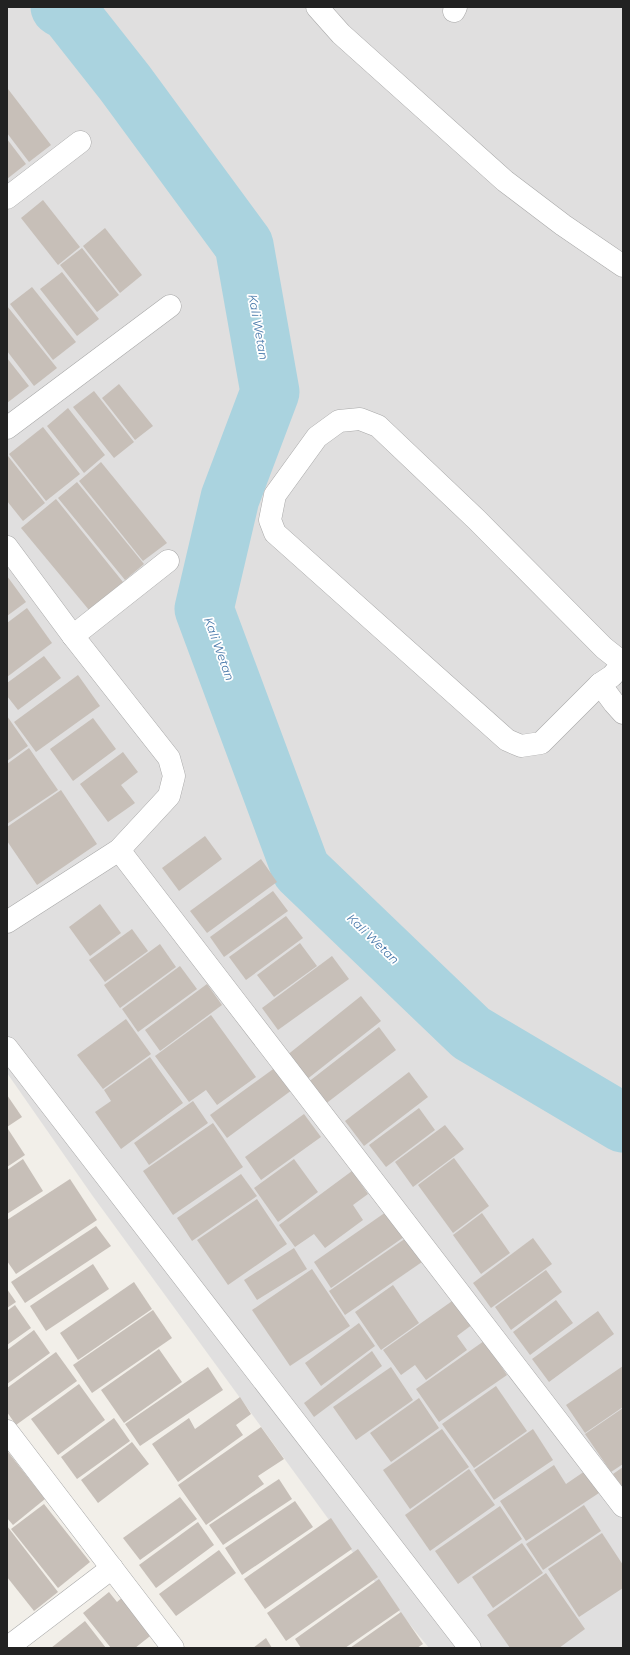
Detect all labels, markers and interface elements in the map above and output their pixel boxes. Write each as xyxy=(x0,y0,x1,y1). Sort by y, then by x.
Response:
water label: Kali Wetan xyxy=(245,293,272,361)
water label: Kali Wetan xyxy=(201,615,238,683)
water label: Kali Wetan xyxy=(344,910,403,967)

